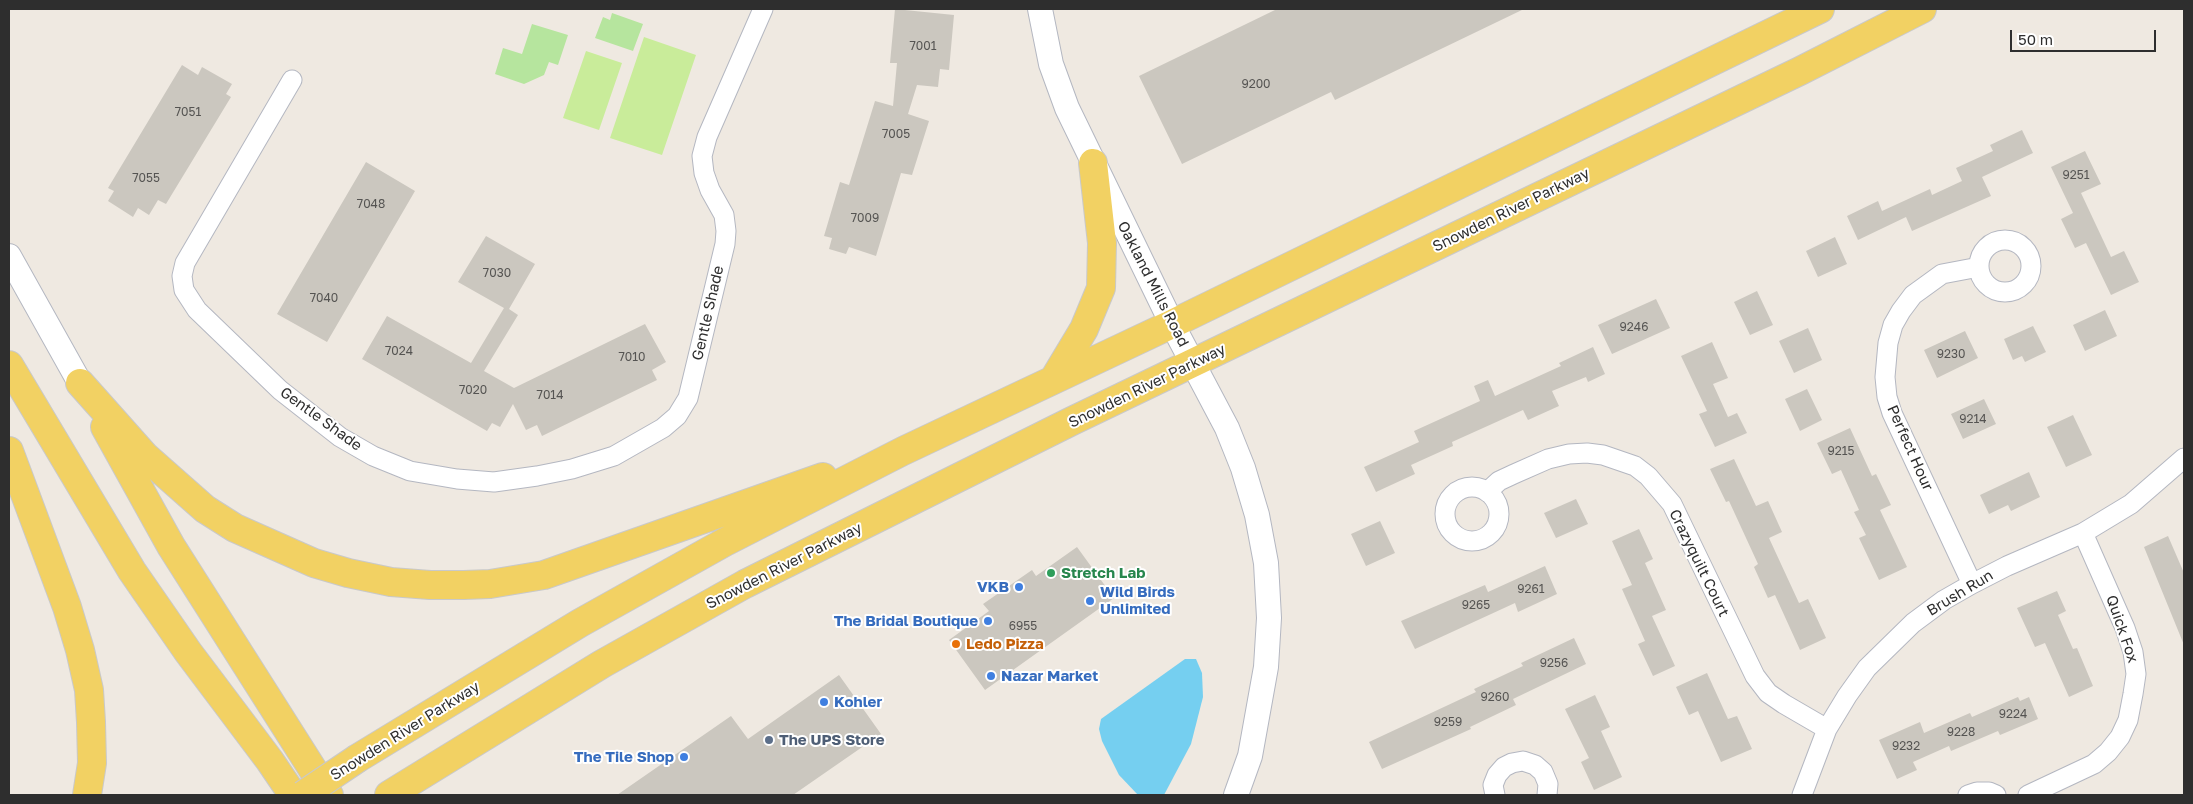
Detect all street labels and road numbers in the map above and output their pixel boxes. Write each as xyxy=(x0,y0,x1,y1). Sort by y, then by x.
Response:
street label: Snowden River Parkway xyxy=(1430,164,1592,256)
street label: Oakland Mills Road xyxy=(1114,218,1192,350)
street label: Gentle Shade xyxy=(688,264,728,362)
street label: Snowden River Parkway xyxy=(1066,340,1228,432)
street label: Gentle Shade xyxy=(277,383,365,455)
street label: Perfect Hour xyxy=(1883,402,1937,494)
street label: Crazyquilt Court xyxy=(1665,506,1733,620)
street label: Snowden River Parkway xyxy=(703,519,865,613)
street label: Brush Run xyxy=(1924,566,1996,620)
street label: Quick Fox xyxy=(2102,593,2142,665)
street label: Snowden River Parkway xyxy=(327,678,483,784)

